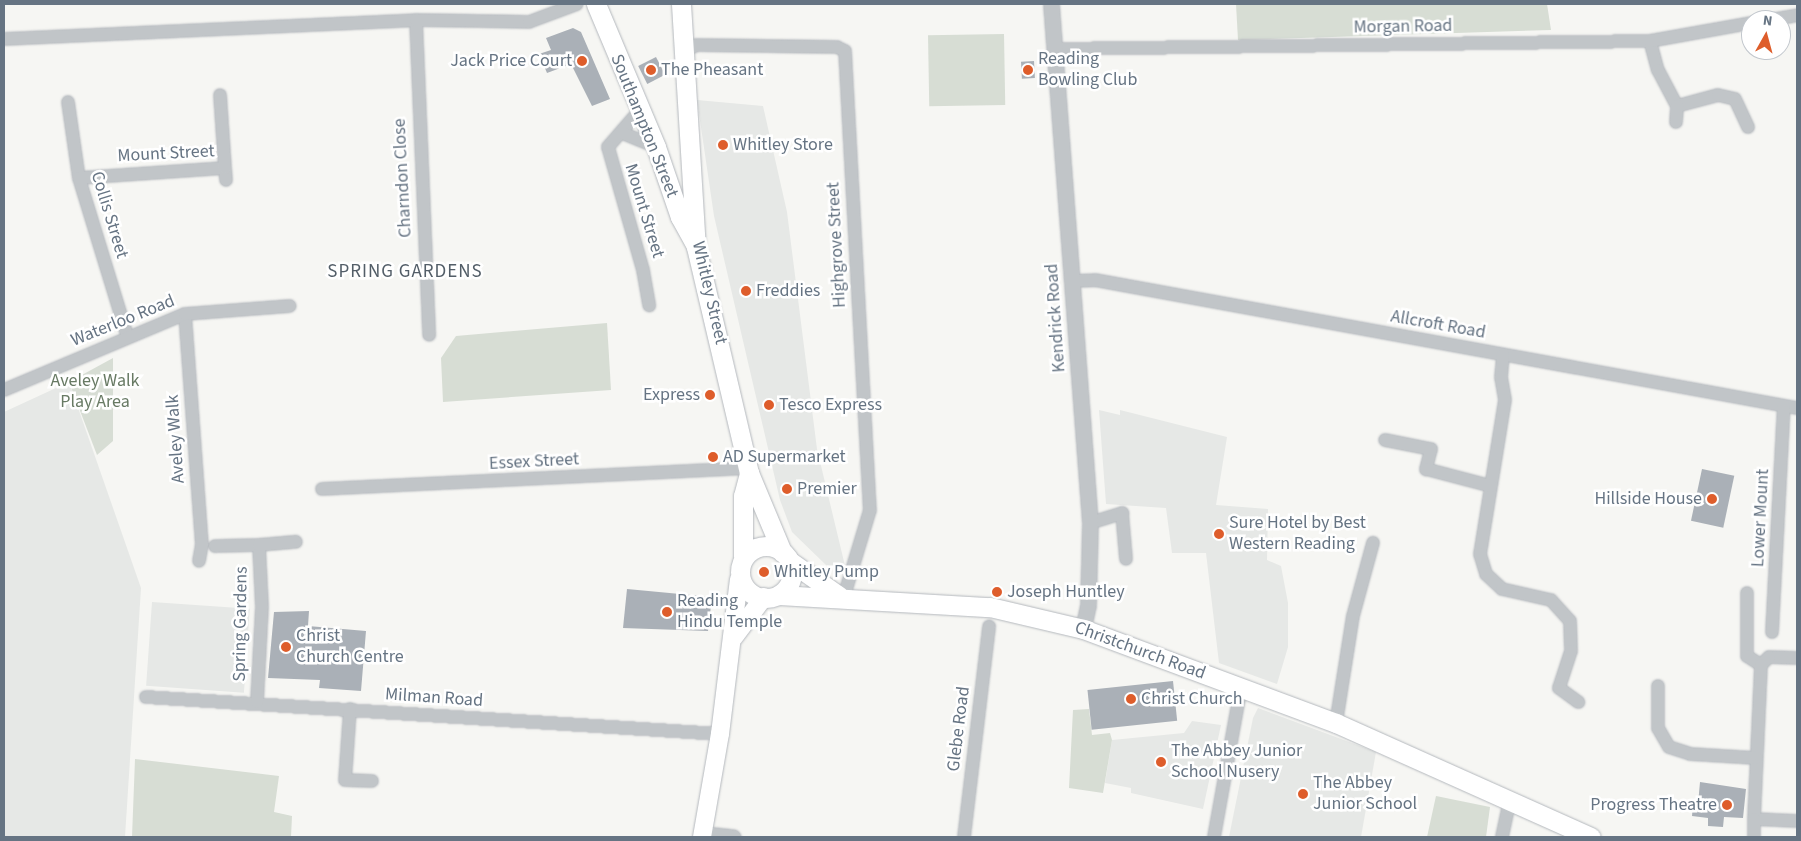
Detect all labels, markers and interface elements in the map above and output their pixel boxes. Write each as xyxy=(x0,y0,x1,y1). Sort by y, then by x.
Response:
north arrow xyxy=(1741,10,1791,60)
text: N xyxy=(1762,11,1774,32)
street label: Morgan Road xyxy=(1353,15,1453,39)
place label: Reading Bowling Club xyxy=(1038,49,1137,92)
place label: Jack Price Court xyxy=(450,50,572,72)
street label: Southampton Street xyxy=(605,51,683,201)
marker: Jack Price Court xyxy=(576,55,588,67)
place label: The Pheasant xyxy=(661,59,763,81)
marker: The Pheasant xyxy=(645,64,657,76)
marker: Reading Bowling Club xyxy=(1022,64,1034,76)
street label: Charndon Close xyxy=(389,118,417,238)
place label: Whitley Store xyxy=(733,134,833,156)
marker: Whitley Store xyxy=(717,139,729,151)
street label: Mount Street xyxy=(117,141,215,167)
street label: Mount Street xyxy=(619,161,669,261)
street label: Collis Street xyxy=(86,169,132,261)
street label: Highgrove Street xyxy=(823,182,851,308)
street label: Whitley Street xyxy=(687,239,731,347)
district label: SPRING GARDENS xyxy=(326,261,484,283)
street label: Kendrick Road xyxy=(1041,263,1071,373)
place label: Freddies xyxy=(756,280,820,302)
marker: Freddies xyxy=(740,285,752,297)
street label: Waterloo Road xyxy=(68,290,178,352)
street label: Allcroft Road xyxy=(1389,306,1487,344)
park label: Aveley Walk Play Area xyxy=(51,371,139,414)
place label: Express xyxy=(643,384,700,406)
marker: Express xyxy=(704,389,716,401)
street label: Aveley Walk xyxy=(162,394,190,484)
place label: Tesco Express xyxy=(779,394,882,416)
marker: Tesco Express xyxy=(763,399,775,411)
place label: AD Supermarket xyxy=(723,446,846,468)
street label: Essex Street xyxy=(488,449,580,475)
marker: AD Supermarket xyxy=(707,451,719,463)
street label: Lower Mount xyxy=(1748,468,1774,568)
place label: Premier xyxy=(797,478,857,500)
marker: Premier xyxy=(781,483,793,495)
place label: Hillside House xyxy=(1594,488,1702,510)
marker: Hillside House xyxy=(1706,493,1718,505)
place label: Sure Hotel by Best Western Reading xyxy=(1229,513,1366,556)
marker: Sure Hotel by Best Western Reading xyxy=(1213,528,1225,540)
place label: Whitley Pump xyxy=(774,561,879,583)
street label: Spring Gardens xyxy=(229,566,253,682)
marker: Whitley Pump xyxy=(758,566,770,578)
place label: Joseph Huntley xyxy=(1007,581,1125,603)
marker: Joseph Huntley xyxy=(991,586,1003,598)
place label: Reading Hindu Temple xyxy=(677,591,782,634)
marker: Reading Hindu Temple xyxy=(661,606,673,618)
street label: Christchurch Road xyxy=(1072,617,1208,685)
place label: Christ Church Centre xyxy=(296,626,404,669)
marker: Christ Church Centre xyxy=(280,641,292,653)
street label: Milman Road xyxy=(384,684,484,712)
street label: Glebe Road xyxy=(943,685,975,773)
place label: Christ Church xyxy=(1141,688,1243,710)
marker: Christ Church xyxy=(1125,693,1137,705)
place label: The Abbey Junior School Nusery xyxy=(1171,741,1302,784)
marker: The Abbey Junior School Nusery xyxy=(1155,756,1167,768)
place label: The Abbey Junior School xyxy=(1313,773,1417,816)
marker: The Abbey Junior School xyxy=(1297,788,1309,800)
place label: Progress Theatre xyxy=(1590,794,1717,816)
marker: Progress Theatre xyxy=(1721,799,1733,811)

